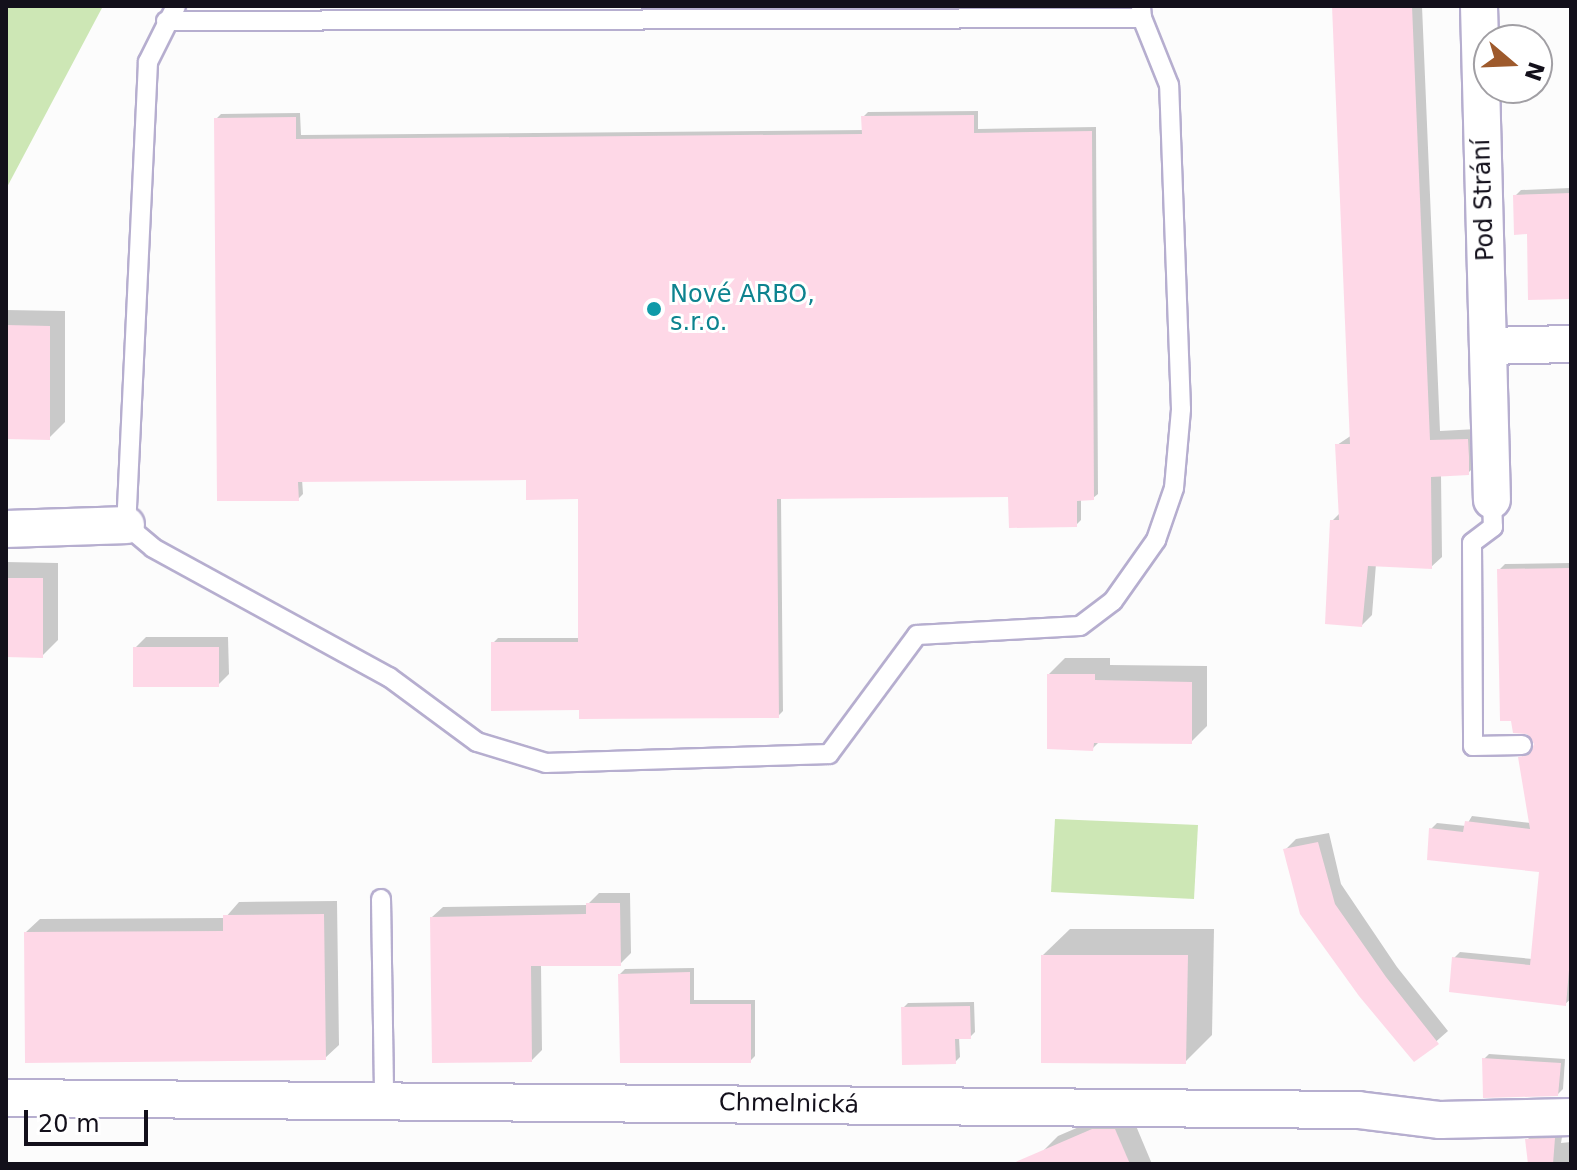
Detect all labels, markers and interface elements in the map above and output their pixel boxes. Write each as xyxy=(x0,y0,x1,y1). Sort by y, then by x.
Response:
north arrow xyxy=(1473,24,1553,104)
text: N xyxy=(1519,59,1549,84)
street label: Pod Strání xyxy=(1467,138,1501,262)
place label: Nové ARBO, s.r.o. xyxy=(670,281,815,337)
marker: Nové ARBO, s.r.o. xyxy=(645,300,663,318)
street label: Chmelnická xyxy=(719,1088,859,1120)
scale bar xyxy=(28,1094,152,1144)
text: 20 m xyxy=(38,1110,100,1138)

